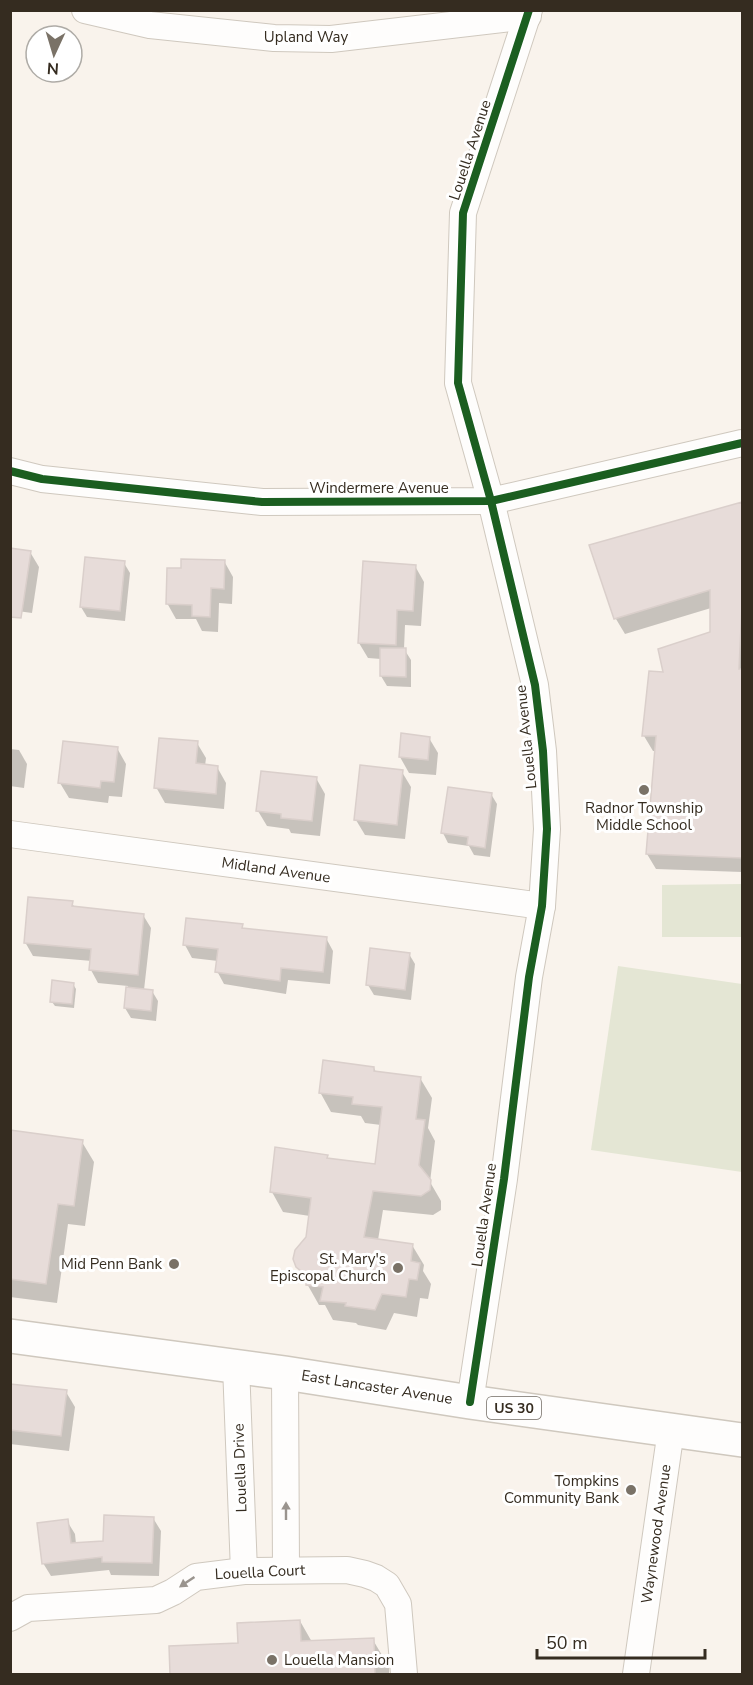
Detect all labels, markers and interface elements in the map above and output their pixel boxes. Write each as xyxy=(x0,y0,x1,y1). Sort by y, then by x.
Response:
north arrow xyxy=(24,24,84,84)
street label: Upland Way xyxy=(264,27,348,47)
text: N xyxy=(46,57,60,79)
street label: Louella Avenue xyxy=(444,97,496,203)
street label: Windermere Avenue xyxy=(309,478,449,498)
street label: Louella Avenue xyxy=(511,684,541,790)
marker: Radnor Township Middle School xyxy=(637,783,651,797)
place label: Radnor Township Middle School xyxy=(585,798,703,835)
street label: Midland Avenue xyxy=(220,852,332,888)
street label: Louella Avenue xyxy=(467,1162,501,1268)
place label: St. Mary's Episcopal Church xyxy=(270,1249,386,1286)
place label: Mid Penn Bank xyxy=(61,1254,162,1274)
marker: Mid Penn Bank xyxy=(167,1257,181,1271)
marker: St. Mary's Episcopal Church xyxy=(391,1261,405,1275)
street label: East Lancaster Avenue xyxy=(300,1365,454,1409)
road number: US 30 xyxy=(487,1397,541,1419)
street label: Louella Drive xyxy=(228,1423,252,1513)
street label: Waynewood Avenue xyxy=(636,1463,676,1605)
place label: Tompkins Community Bank xyxy=(504,1471,619,1508)
marker: Tompkins Community Bank xyxy=(624,1483,638,1497)
one-way arrow xyxy=(281,1501,291,1520)
street label: Louella Court xyxy=(214,1560,307,1584)
one-way arrow xyxy=(179,1577,196,1588)
scale bar xyxy=(537,1622,705,1660)
text: 50 m xyxy=(546,1631,588,1655)
place label: Louella Mansion xyxy=(284,1650,394,1670)
marker: Louella Mansion xyxy=(265,1653,279,1667)

